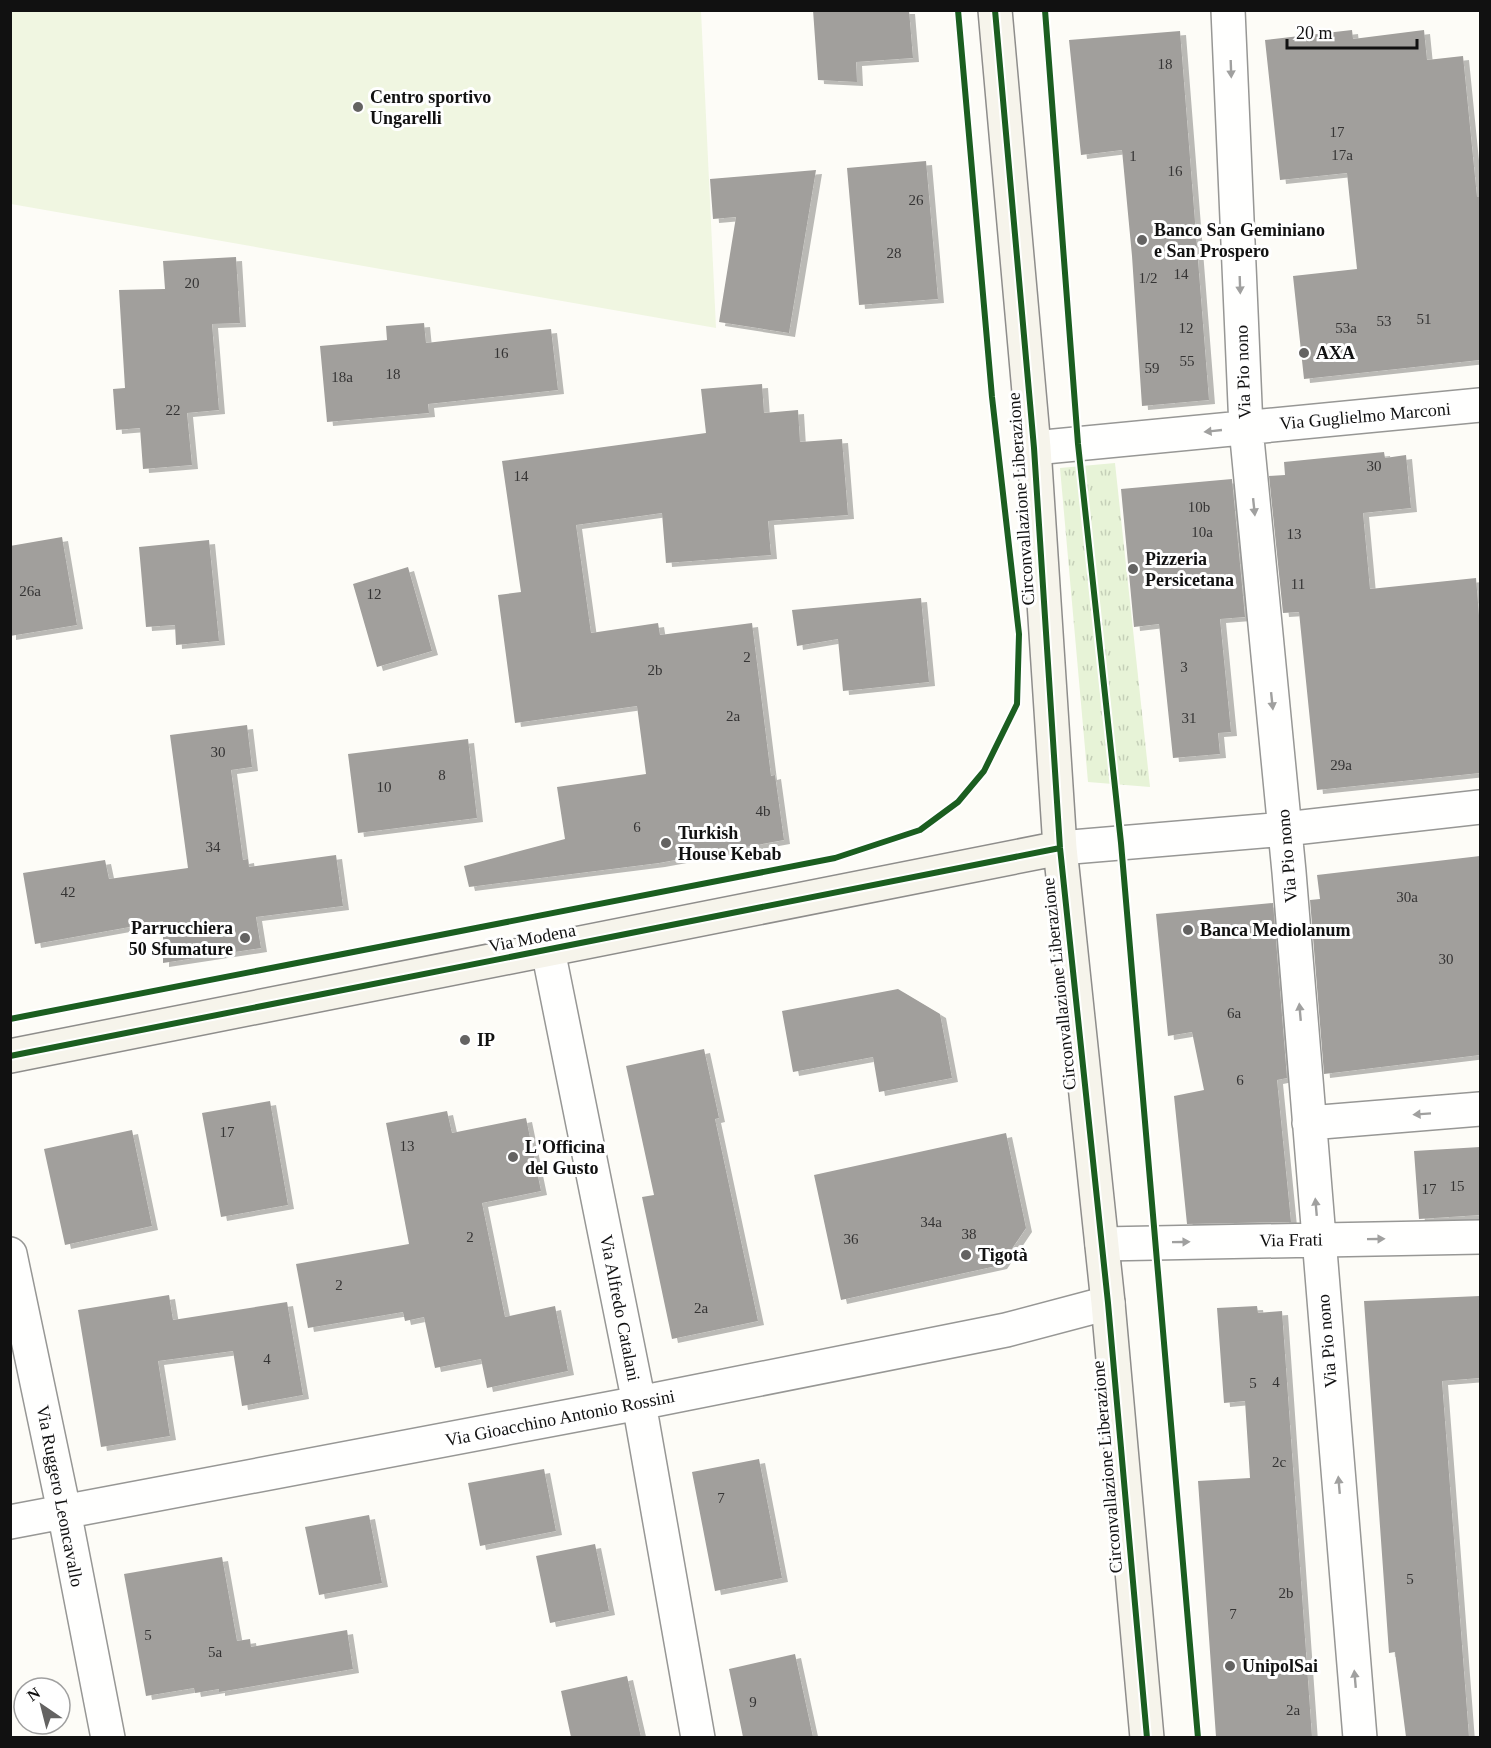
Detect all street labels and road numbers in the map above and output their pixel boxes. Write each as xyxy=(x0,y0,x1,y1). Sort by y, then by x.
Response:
street label: Via Pio nono xyxy=(1231,325,1255,419)
street label: Circonvallazione Liberazione xyxy=(1004,392,1038,606)
street label: Via Guglielmo Marconi xyxy=(1279,399,1451,433)
street label: Via Pio nono xyxy=(1273,808,1301,904)
street label: Circonvallazione Liberazione xyxy=(1038,877,1080,1091)
street label: Via Modena xyxy=(487,920,577,956)
street label: Via Frati xyxy=(1259,1229,1323,1251)
street label: Via Alfredo Catalani xyxy=(596,1233,644,1383)
street label: Via Pio nono xyxy=(1313,1293,1341,1389)
street label: Circonvallazione Liberazione xyxy=(1088,1360,1126,1574)
street label: Via Gioacchino Antonio Rossini xyxy=(444,1386,676,1450)
street label: Via Ruggero Leoncavallo xyxy=(33,1403,87,1589)

